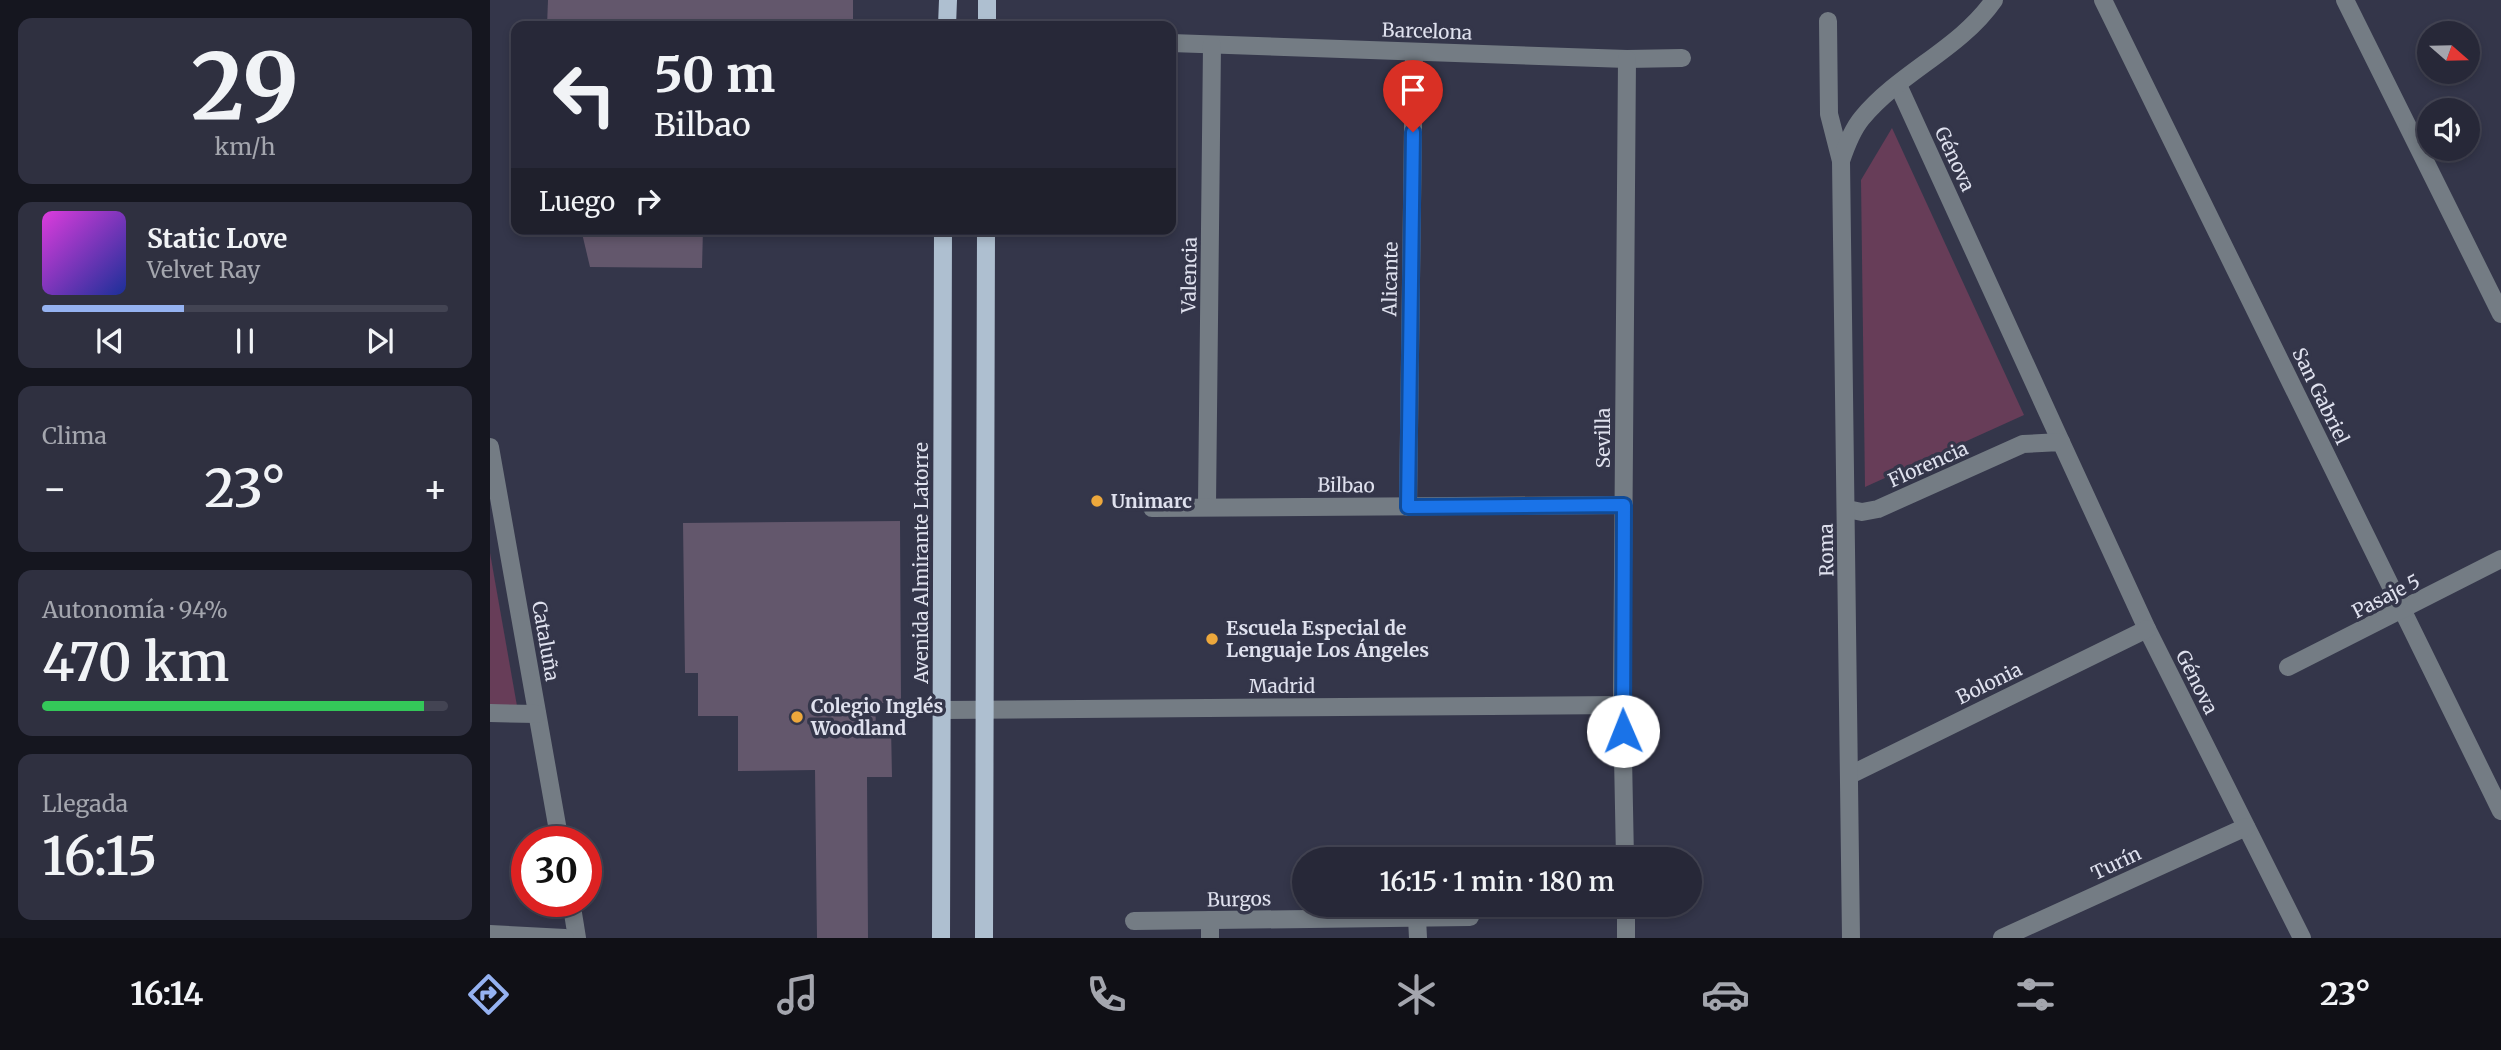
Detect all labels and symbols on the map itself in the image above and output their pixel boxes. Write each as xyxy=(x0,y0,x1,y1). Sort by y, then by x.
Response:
street label: Barcelona xyxy=(1381,17,1473,45)
north arrow xyxy=(2417,21,2480,84)
pin xyxy=(1383,60,1443,132)
street label: Génova xyxy=(1930,123,1980,195)
street label: Valencia xyxy=(1176,237,1202,314)
street label: Alicante xyxy=(1377,241,1403,318)
street label: San Gabriel xyxy=(2287,344,2355,448)
street label: Sevilla xyxy=(1591,408,1615,468)
street label: Florencia xyxy=(1884,436,1972,492)
street label: Avenida Almirante Latorre xyxy=(909,442,933,685)
street label: Bilbao xyxy=(1317,473,1375,497)
place label: Unimarc xyxy=(1111,489,1192,513)
marker: Unimarc xyxy=(1089,493,1105,509)
street label: Roma xyxy=(1814,523,1838,577)
street label: Pasaje 5 xyxy=(2348,569,2424,623)
street label: Cataluña xyxy=(527,599,565,683)
place label: Escuela Especial de Lenguaje Los Ángeles xyxy=(1226,616,1429,662)
marker: Escuela Especial de Lenguaje Los Ángeles xyxy=(1204,631,1220,647)
street label: Génova xyxy=(2171,646,2223,718)
street label: Bolonia xyxy=(1952,657,2026,709)
street label: Madrid xyxy=(1249,674,1315,698)
place label: Colegio Inglés Woodland xyxy=(810,694,943,740)
position arrow xyxy=(1586,694,1660,768)
marker: Colegio Inglés Woodland xyxy=(789,709,805,725)
speed limit sign: 30 xyxy=(511,826,602,917)
street label: Turín xyxy=(2087,841,2145,885)
street label: Burgos xyxy=(1207,886,1271,912)

